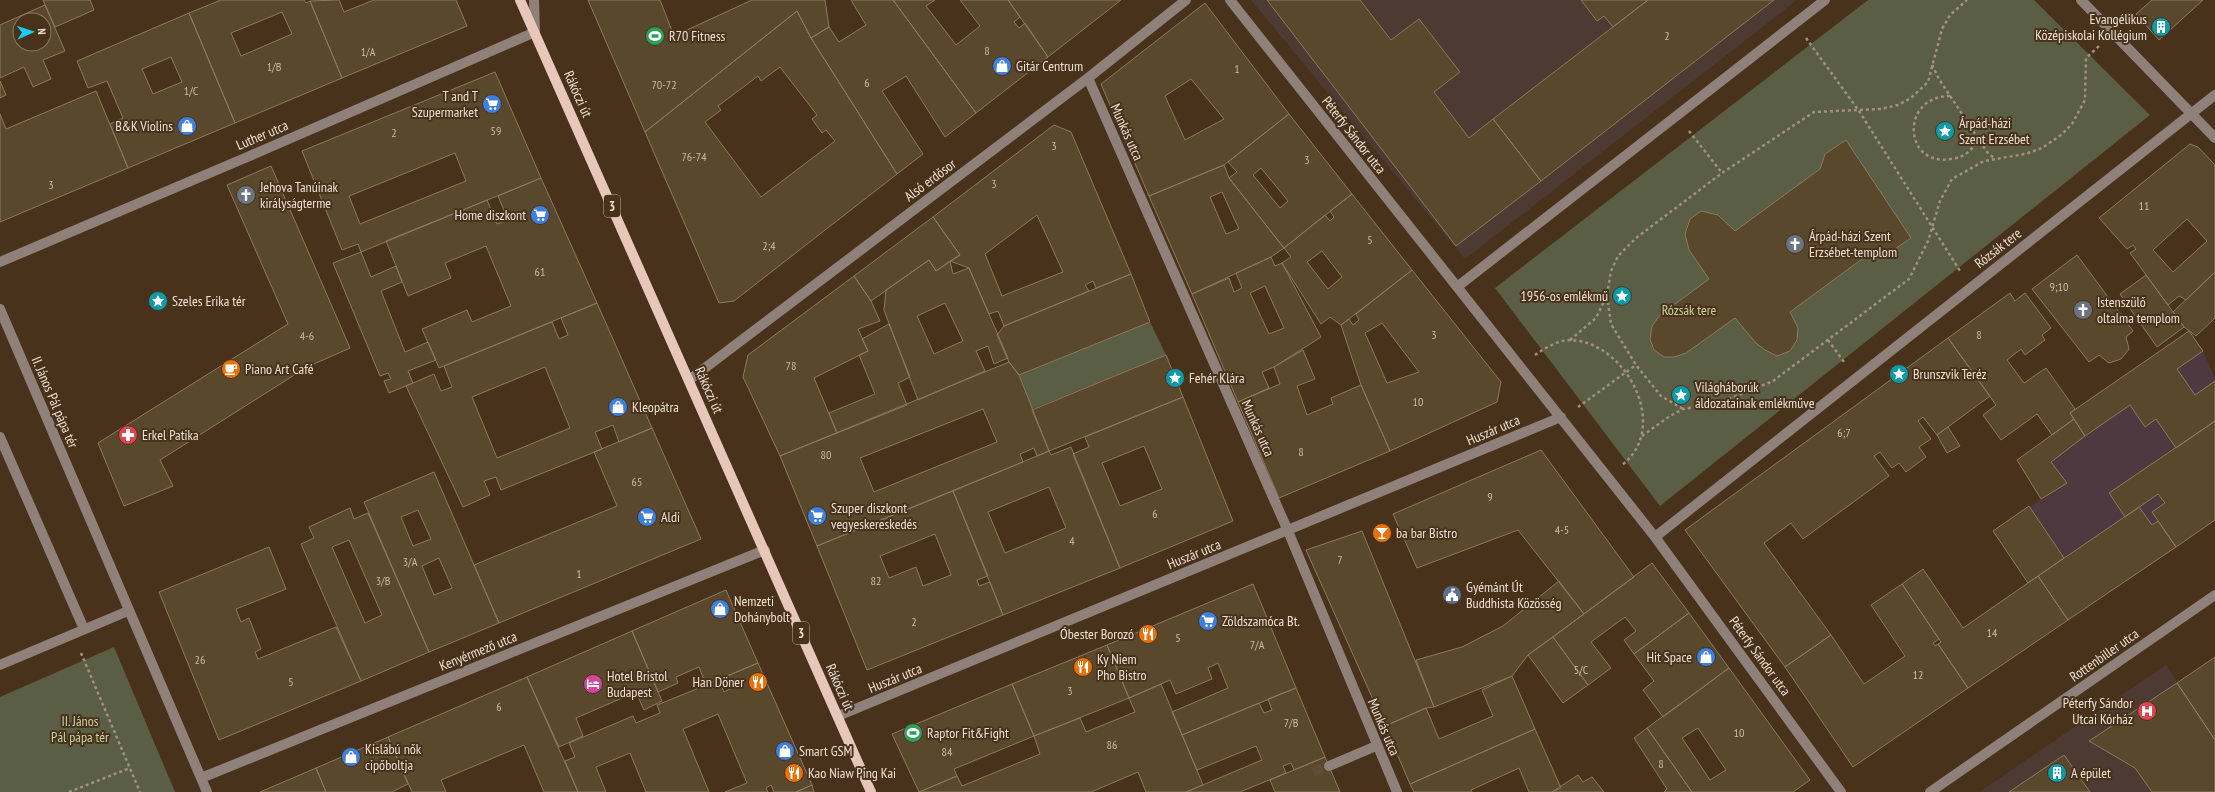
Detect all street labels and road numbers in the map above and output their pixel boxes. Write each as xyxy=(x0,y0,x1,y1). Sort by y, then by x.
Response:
street label: Rákóczi út xyxy=(560,68,596,120)
street label: Péterfy Sándor utca xyxy=(1318,93,1390,177)
street label: Munkás utca xyxy=(1107,101,1147,163)
street label: Luther utca xyxy=(233,116,291,154)
street label: Alsó erdősor xyxy=(901,155,959,205)
road number: 3 xyxy=(604,195,620,217)
street label: Rózsák tere xyxy=(1971,224,2025,272)
street label: II. János Pál pápa tér xyxy=(28,353,82,451)
street label: Rákóczi út xyxy=(691,364,727,416)
street label: Munkás utca xyxy=(1238,397,1278,459)
street label: Huszár utca xyxy=(1464,411,1522,449)
street label: Huszár utca xyxy=(1165,535,1223,573)
street label: Péterfy Sándor utca xyxy=(1725,613,1795,699)
road number: 3 xyxy=(793,622,809,644)
street label: Rottenbiller utca xyxy=(2066,625,2142,685)
street label: Kenyérmező utca xyxy=(436,627,520,675)
street label: Huszár utca xyxy=(866,659,924,697)
street label: Rákóczi út xyxy=(822,661,858,713)
street label: Munkás utca xyxy=(1364,696,1404,758)

